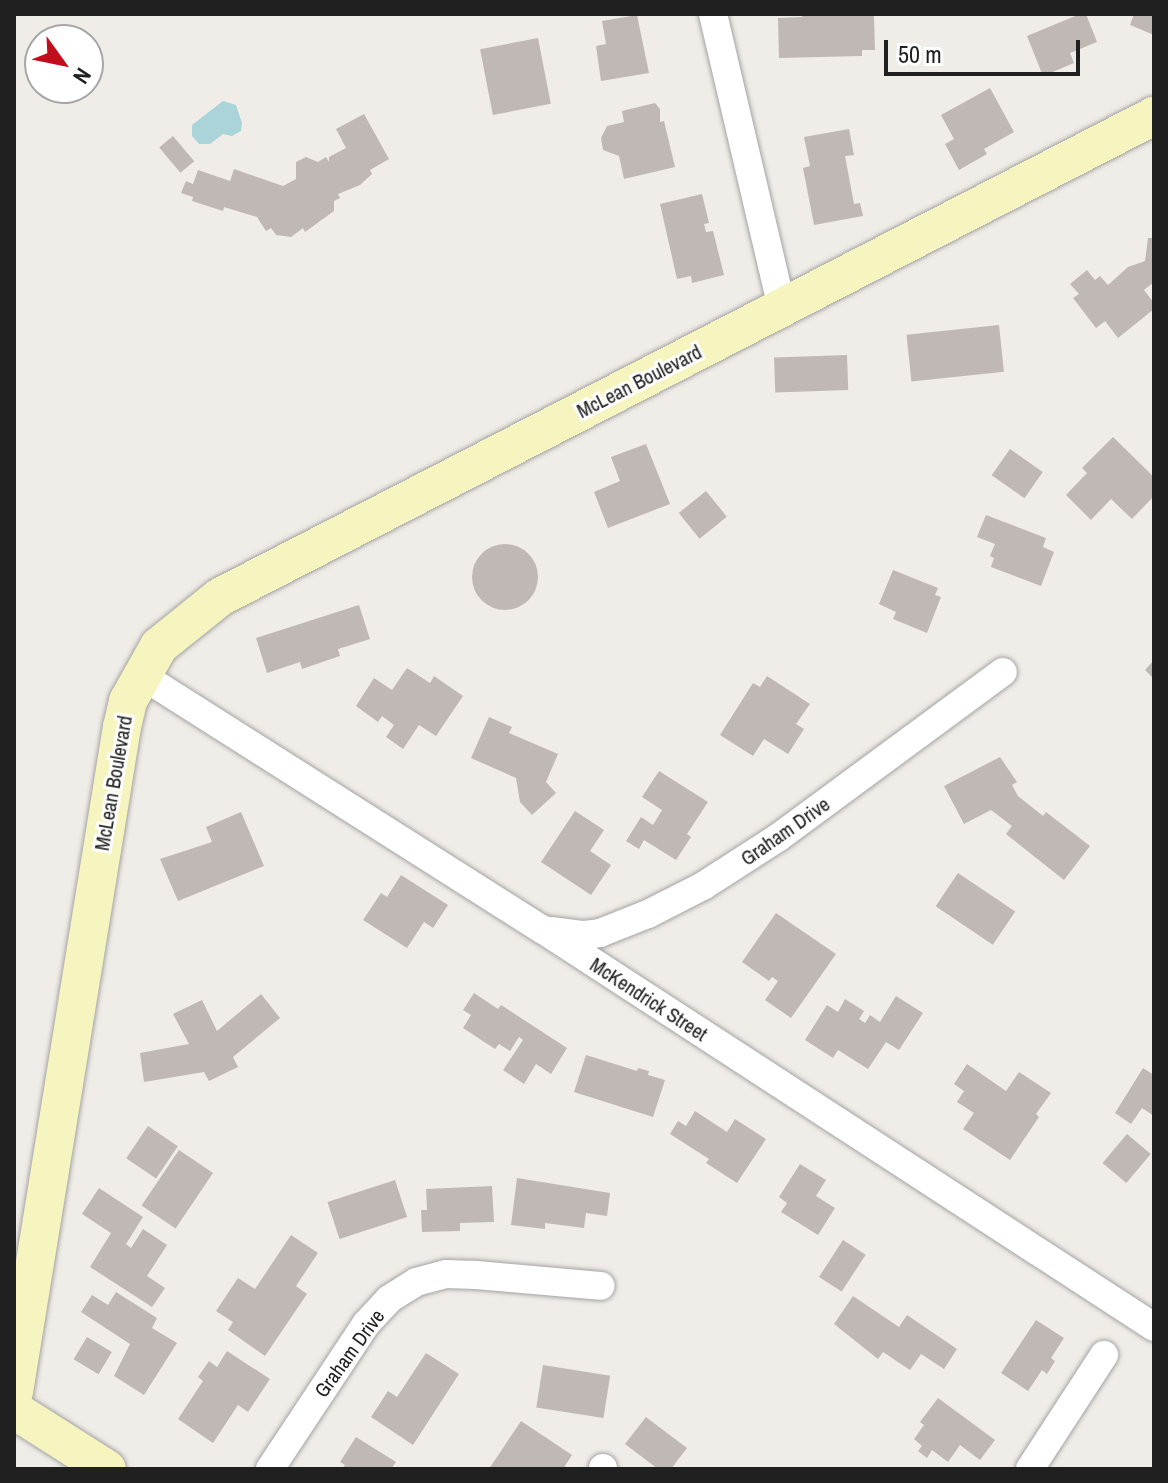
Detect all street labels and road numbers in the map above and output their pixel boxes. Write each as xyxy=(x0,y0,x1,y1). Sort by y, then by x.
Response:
street label: McLean Boulevard xyxy=(573,339,705,423)
street label: McLean Boulevard xyxy=(89,714,137,852)
street label: Graham Drive xyxy=(736,792,834,870)
street label: McKendrick Street xyxy=(586,952,712,1046)
street label: Graham Drive xyxy=(309,1304,389,1402)

